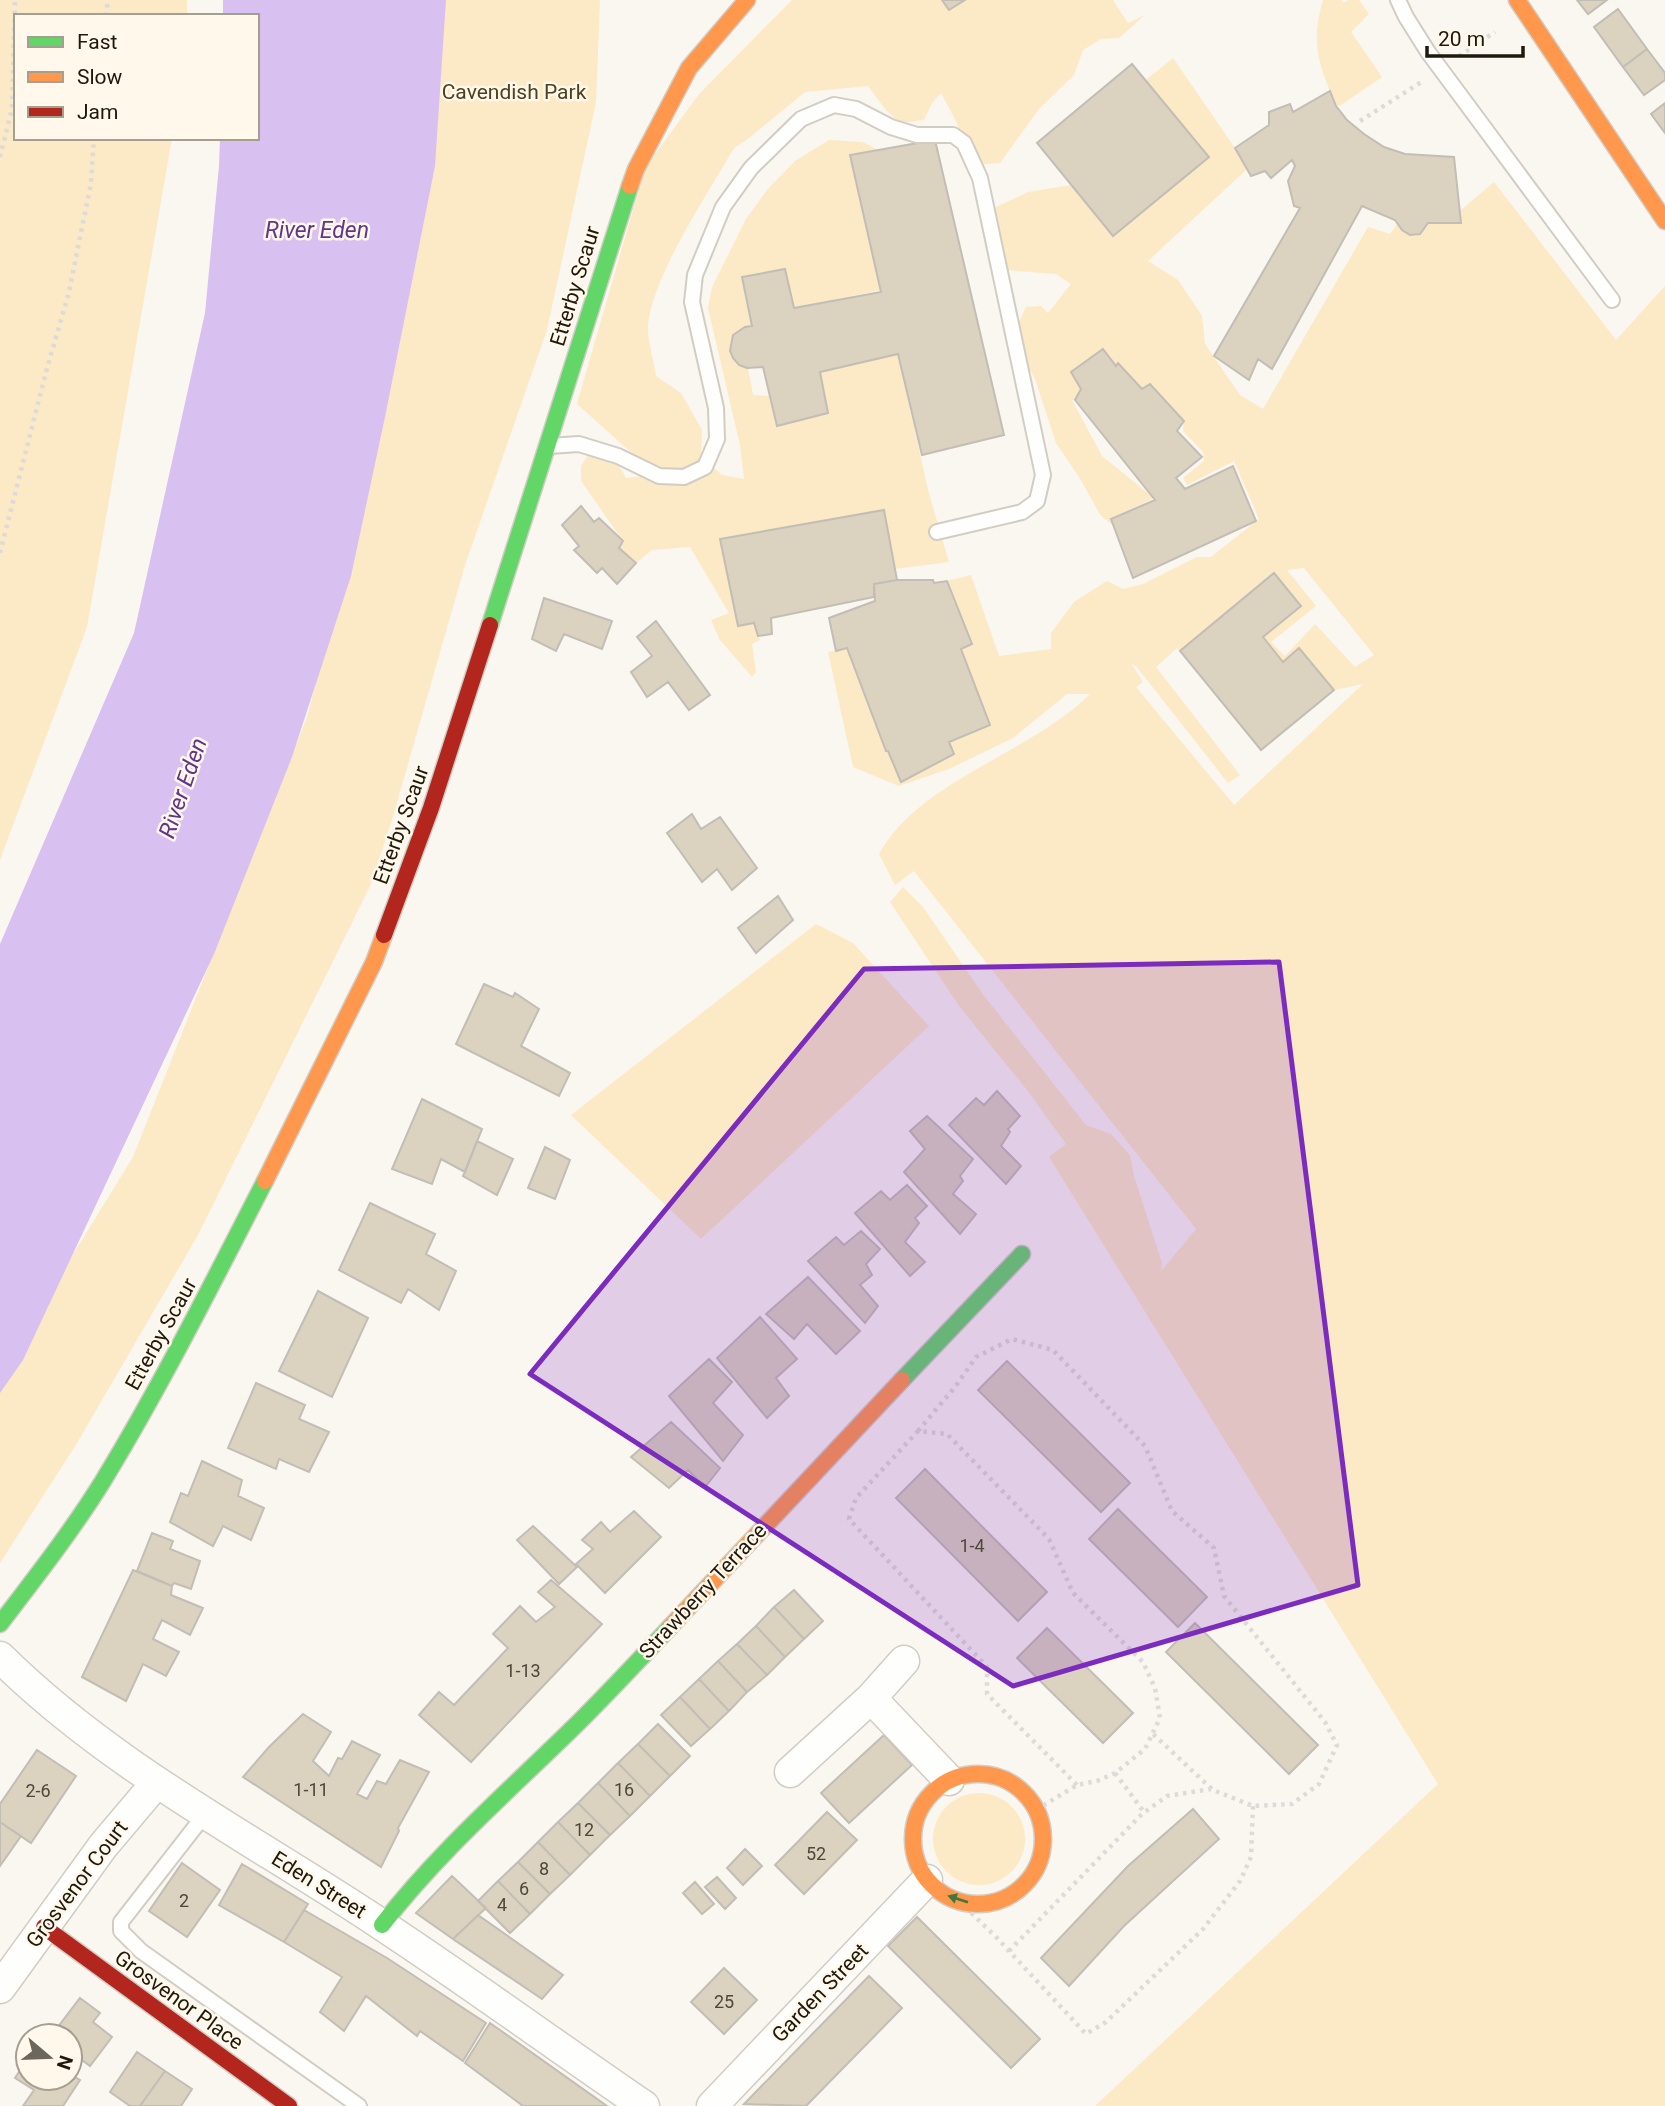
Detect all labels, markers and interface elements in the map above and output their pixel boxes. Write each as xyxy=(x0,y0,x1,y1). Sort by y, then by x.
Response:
legend xyxy=(14,14,259,140)
scale bar xyxy=(1427,14,1523,58)
text: 20 m xyxy=(1438,27,1485,51)
text: Fast xyxy=(77,30,118,54)
text: Slow xyxy=(77,65,123,89)
park label: Cavendish Park xyxy=(442,80,587,104)
text: Jam xyxy=(77,100,118,124)
water label: River Eden xyxy=(265,217,369,244)
street label: Etterby Scaur xyxy=(545,223,605,349)
water label: River Eden xyxy=(153,734,213,842)
street label: Etterby Scaur xyxy=(368,762,434,888)
street label: Etterby Scaur xyxy=(120,1274,202,1394)
street label: Strawberry Terrace xyxy=(634,1519,772,1663)
house number: 1-4 xyxy=(959,1535,985,1556)
house number: 1-13 xyxy=(505,1660,541,1681)
house number: 1-11 xyxy=(293,1779,329,1800)
house number: 16 xyxy=(614,1779,634,1800)
house number: 2-6 xyxy=(25,1780,51,1801)
street label: Grosvenor Court xyxy=(21,1816,133,1952)
house number: 12 xyxy=(574,1819,594,1840)
house number: 52 xyxy=(806,1843,826,1864)
street label: Eden Street xyxy=(267,1846,371,1924)
house number: 8 xyxy=(539,1858,549,1879)
house number: 6 xyxy=(519,1878,529,1899)
house number: 2 xyxy=(179,1890,189,1911)
house number: 4 xyxy=(497,1894,507,1915)
one-way arrow xyxy=(947,1894,968,1904)
street label: Garden Street xyxy=(767,1939,873,2047)
street label: Grosvenor Place xyxy=(110,1945,248,2055)
house number: 25 xyxy=(714,1991,734,2012)
north arrow xyxy=(14,2022,84,2092)
text: N xyxy=(52,2052,78,2072)

